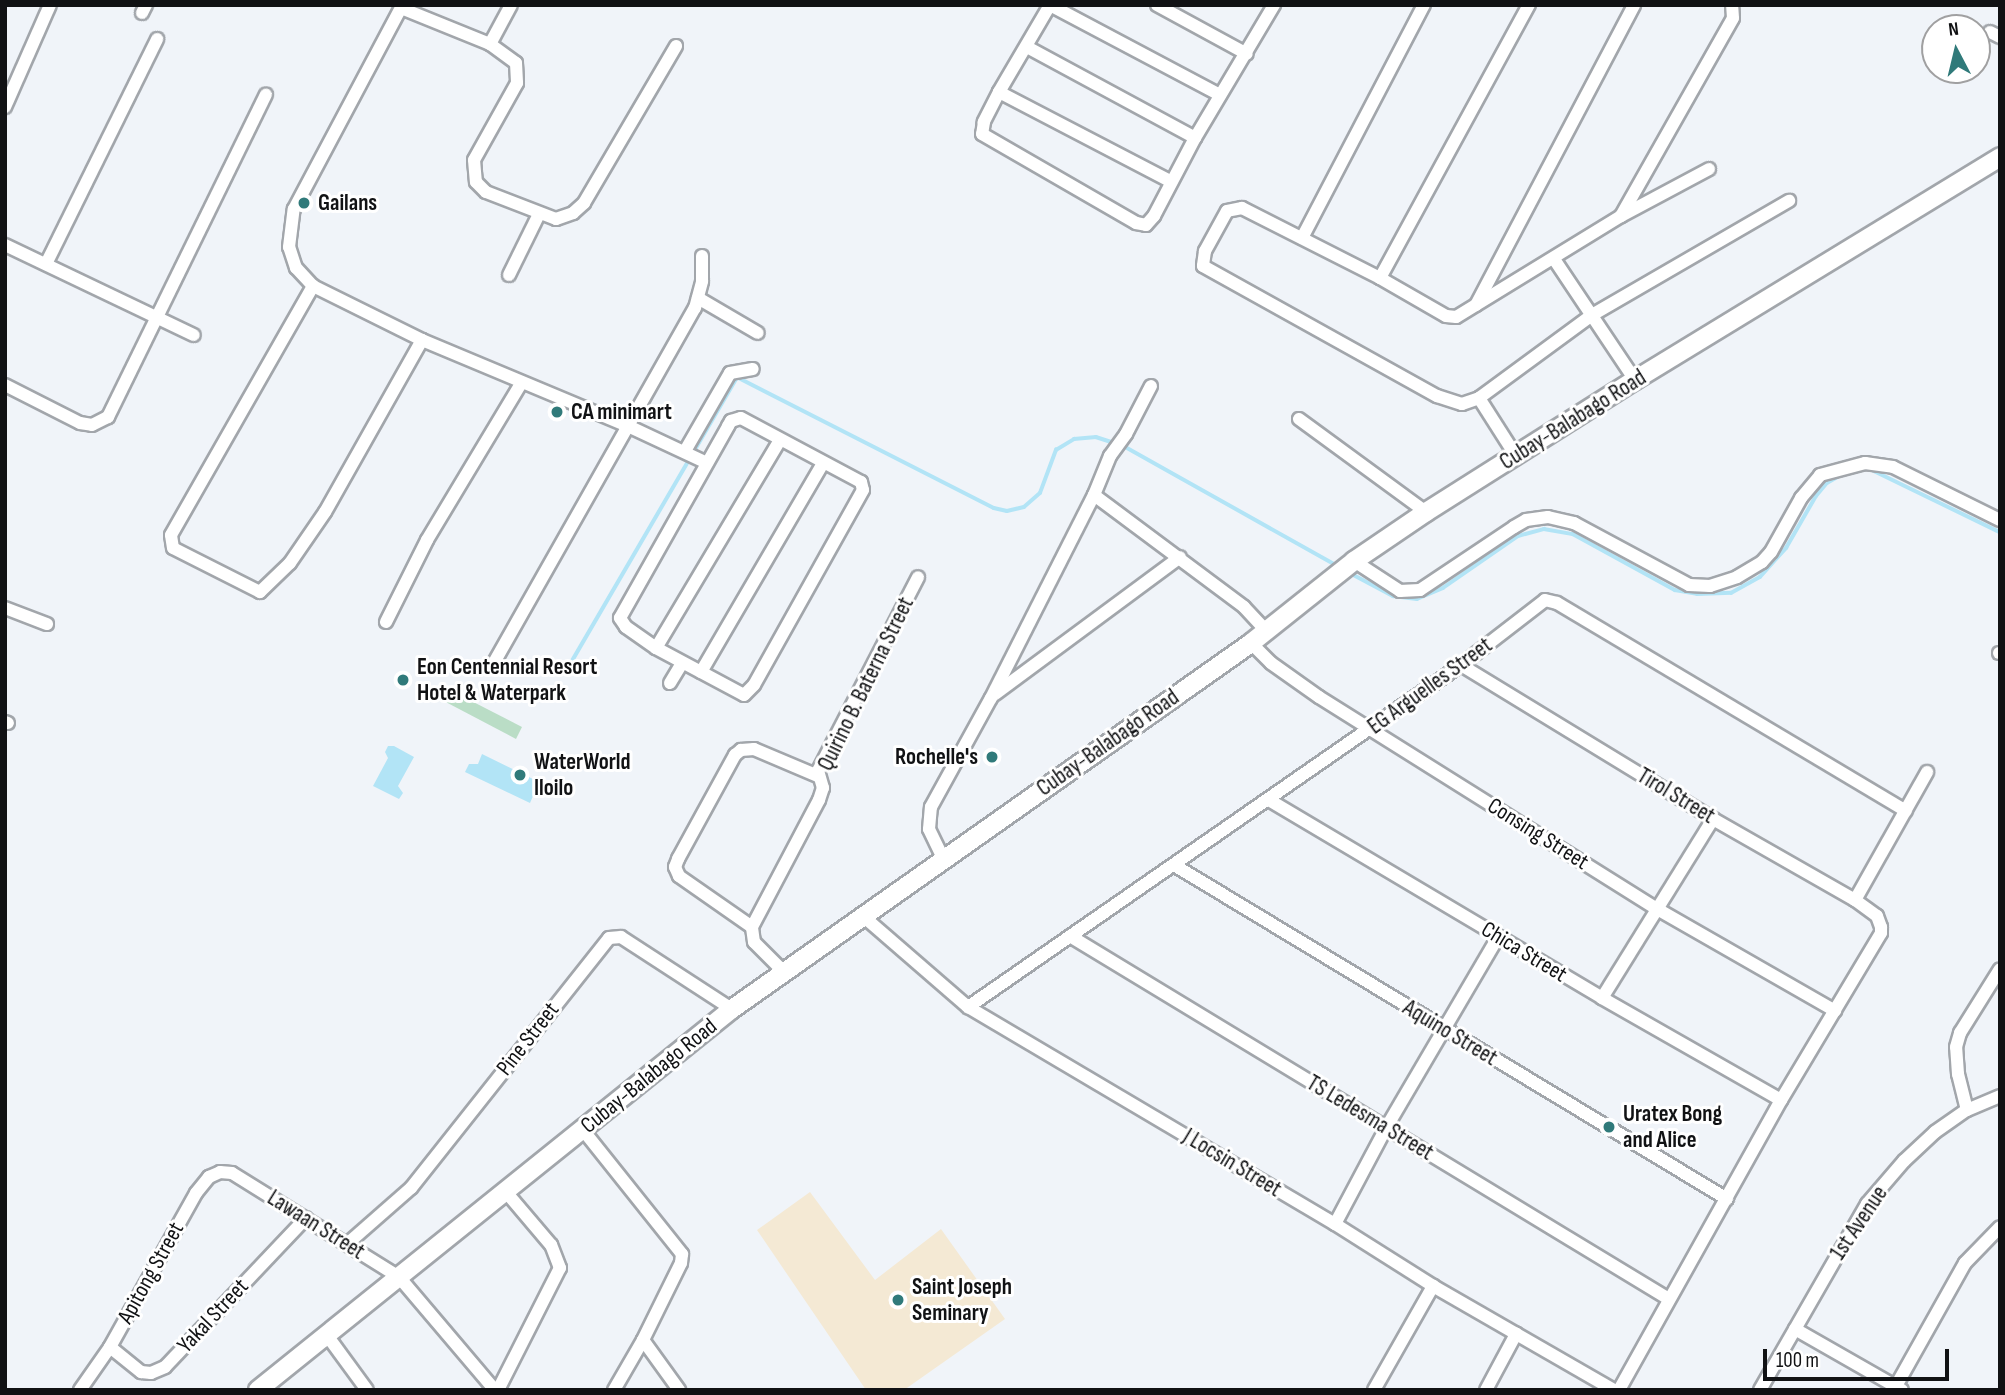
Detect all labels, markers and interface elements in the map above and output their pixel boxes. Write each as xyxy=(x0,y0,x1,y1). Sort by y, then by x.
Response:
north arrow xyxy=(1921,14,1991,84)
text: N xyxy=(1947,18,1960,42)
place label: Gailans xyxy=(318,189,377,217)
marker: Gailans xyxy=(296,195,312,211)
street label: Cubay-Balabago Road xyxy=(1495,364,1651,476)
place label: CA minimart xyxy=(571,398,672,426)
marker: CA minimart xyxy=(549,404,565,420)
street label: Quirino B. Baterna Street xyxy=(812,593,920,775)
street label: EG Arguelles Street xyxy=(1362,632,1498,740)
place label: Eon Centennial Resort Hotel & Waterpark xyxy=(417,653,597,707)
marker: Eon Centennial Resort Hotel & Waterpark xyxy=(395,672,411,688)
street label: Cubay-Balabago Road xyxy=(1032,684,1184,802)
place label: Rochelle's xyxy=(895,743,978,771)
place label: WaterWorld Iloilo xyxy=(534,748,631,802)
marker: Rochelle's xyxy=(984,749,1000,765)
street label: Tirol Street xyxy=(1632,762,1720,830)
marker: WaterWorld Iloilo xyxy=(512,767,528,783)
street label: Consing Street xyxy=(1482,792,1594,876)
street label: Chica Street xyxy=(1476,916,1572,988)
street label: Aquino Street xyxy=(1398,994,1502,1072)
street label: Pine Street xyxy=(491,997,565,1081)
street label: Cubay-Balabago Road xyxy=(575,1013,723,1139)
street label: TS Ledesma Street xyxy=(1302,1069,1438,1167)
place label: Uratex Bong and Alice xyxy=(1623,1100,1722,1154)
marker: Uratex Bong and Alice xyxy=(1601,1119,1617,1135)
street label: J Locsin Street xyxy=(1178,1123,1286,1203)
street label: 1st Avenue xyxy=(1824,1181,1894,1265)
street label: Lawaan Street xyxy=(262,1184,370,1266)
street label: Apitong Street xyxy=(112,1217,190,1329)
street label: Yakal Street xyxy=(172,1273,254,1359)
place label: Saint Joseph Seminary xyxy=(912,1273,1012,1327)
marker: Saint Joseph Seminary xyxy=(890,1292,906,1308)
scale bar xyxy=(1767,1336,1952,1380)
text: 100 m xyxy=(1776,1348,1819,1373)

